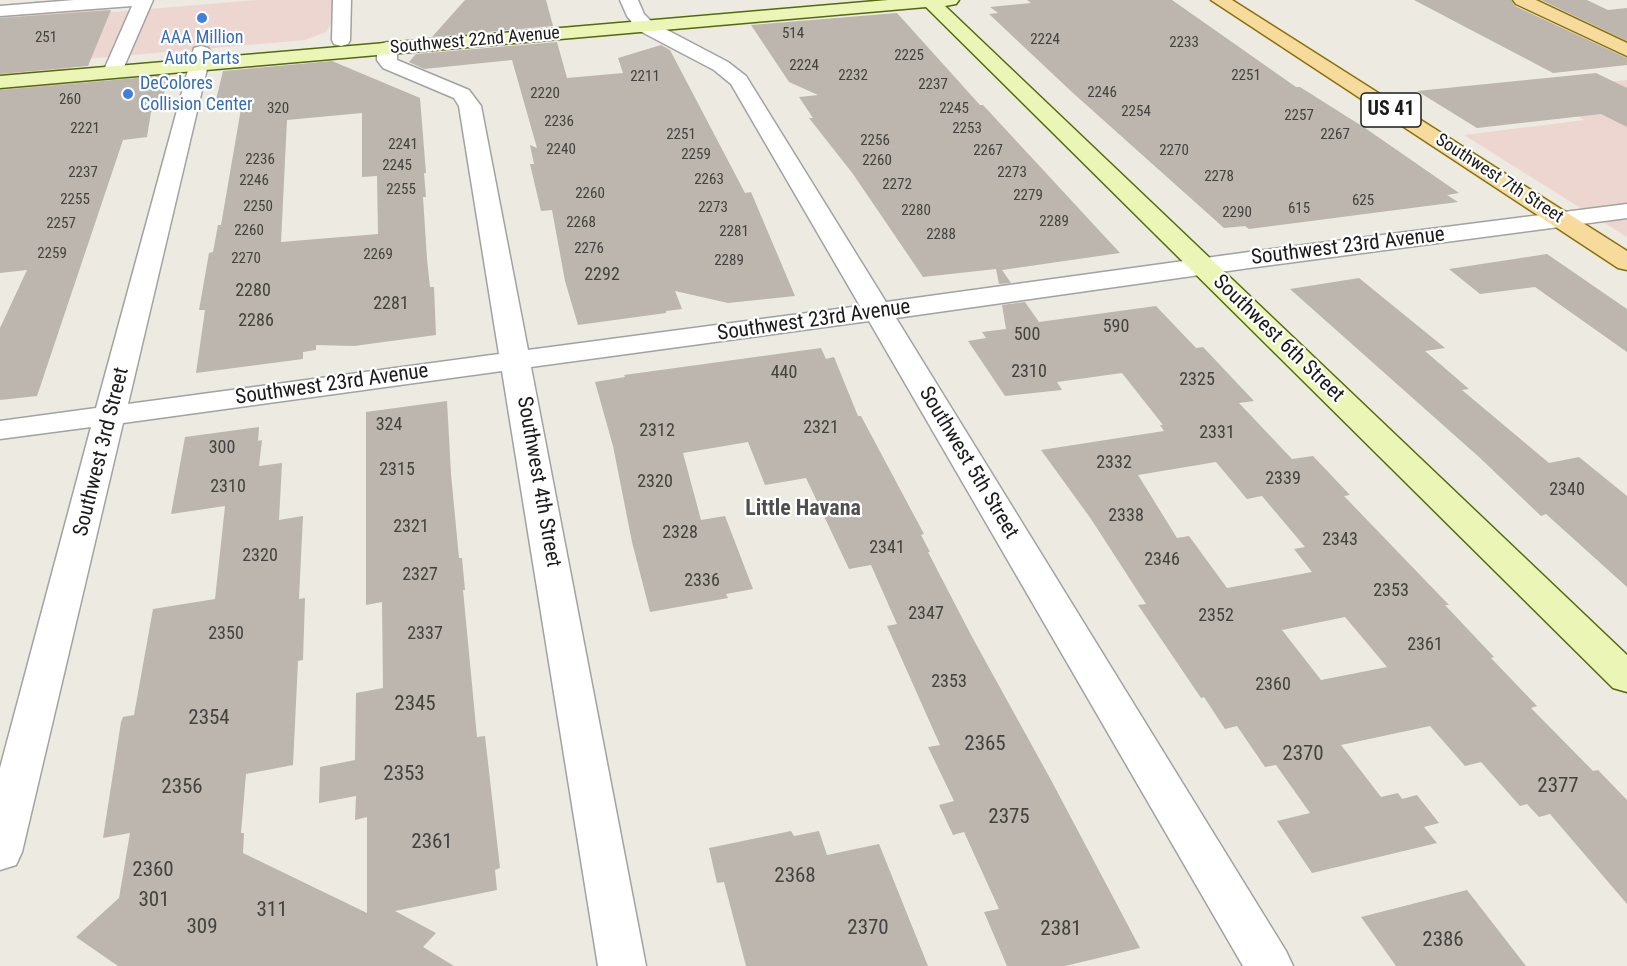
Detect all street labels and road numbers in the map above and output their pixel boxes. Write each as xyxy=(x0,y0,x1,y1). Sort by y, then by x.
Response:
street label: Southwest 22nd Avenue xyxy=(389,23,561,59)
road number: US 41 xyxy=(1361,93,1421,127)
street label: Southwest 7th Street xyxy=(1431,130,1567,228)
street label: Southwest 23rd Avenue xyxy=(1250,223,1446,271)
street label: Southwest 6th Street xyxy=(1207,270,1349,408)
street label: Southwest 23rd Avenue xyxy=(716,295,912,347)
street label: Southwest 23rd Avenue xyxy=(234,359,430,411)
street label: Southwest 3rd Street xyxy=(69,365,135,539)
street label: Southwest 5th Street xyxy=(913,382,1023,544)
street label: Southwest 4th Street xyxy=(511,395,565,569)

